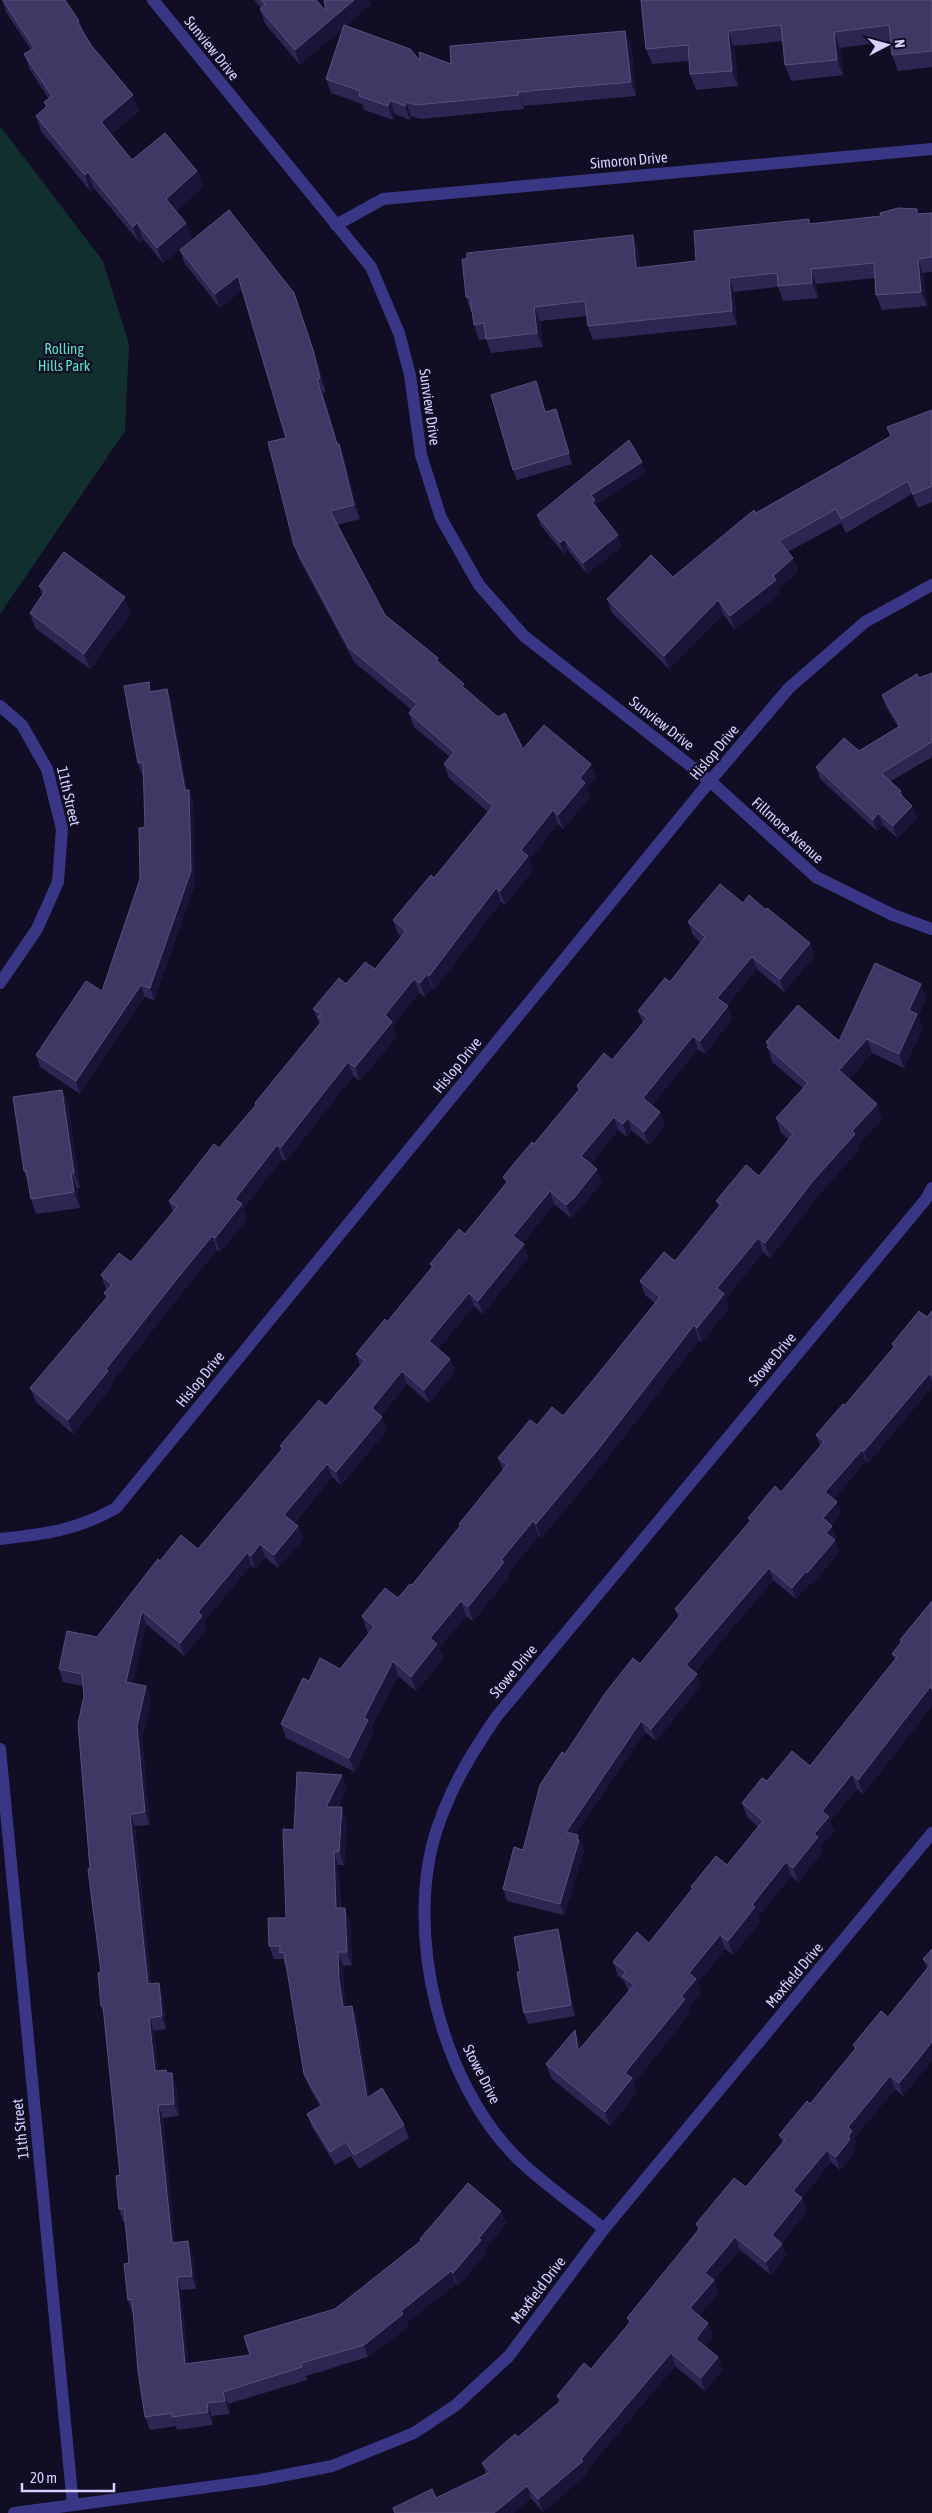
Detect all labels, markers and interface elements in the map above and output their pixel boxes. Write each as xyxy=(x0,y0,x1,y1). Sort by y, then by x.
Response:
street label: Sunview Drive xyxy=(181,13,243,84)
north arrow xyxy=(862,20,912,70)
text: N xyxy=(892,39,908,49)
street label: Simoron Drive xyxy=(590,148,669,172)
park label: Rolling Hills Park xyxy=(38,340,91,374)
street label: Sunview Drive xyxy=(416,368,444,447)
street label: Sunview Drive xyxy=(626,693,698,754)
street label: Hislop Drive xyxy=(686,721,742,783)
street label: 11th Street xyxy=(54,765,84,827)
street label: Fillmore Avenue xyxy=(749,794,827,867)
street label: Hislop Drive xyxy=(429,1034,485,1096)
street label: Stowe Drive xyxy=(745,1329,799,1389)
street label: Hislop Drive xyxy=(172,1348,228,1410)
street label: Stowe Drive xyxy=(486,1641,540,1701)
street label: Maxfield Drive xyxy=(762,1939,826,2011)
street label: Stowe Drive xyxy=(460,2042,504,2107)
street label: 11th Street xyxy=(8,2098,32,2160)
street label: Maxfield Drive xyxy=(507,2253,569,2327)
scale bar xyxy=(22,2460,115,2492)
text: 20 m xyxy=(30,2469,57,2486)

